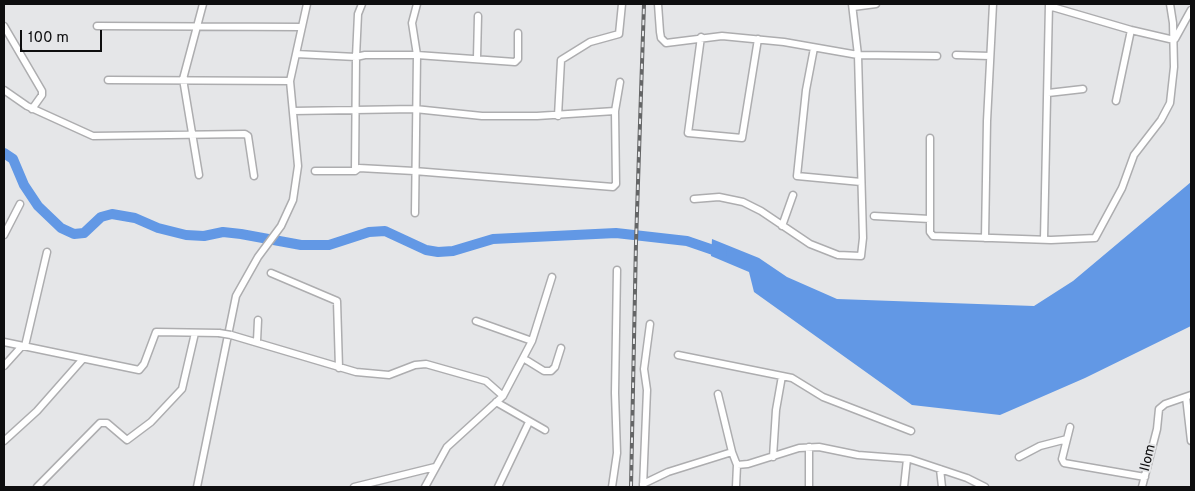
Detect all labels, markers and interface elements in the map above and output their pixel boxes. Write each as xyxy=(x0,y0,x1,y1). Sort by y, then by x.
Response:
scale bar xyxy=(22,20,105,52)
text: 100 m xyxy=(28,29,69,48)
street label: Ilom xyxy=(1138,443,1160,473)

